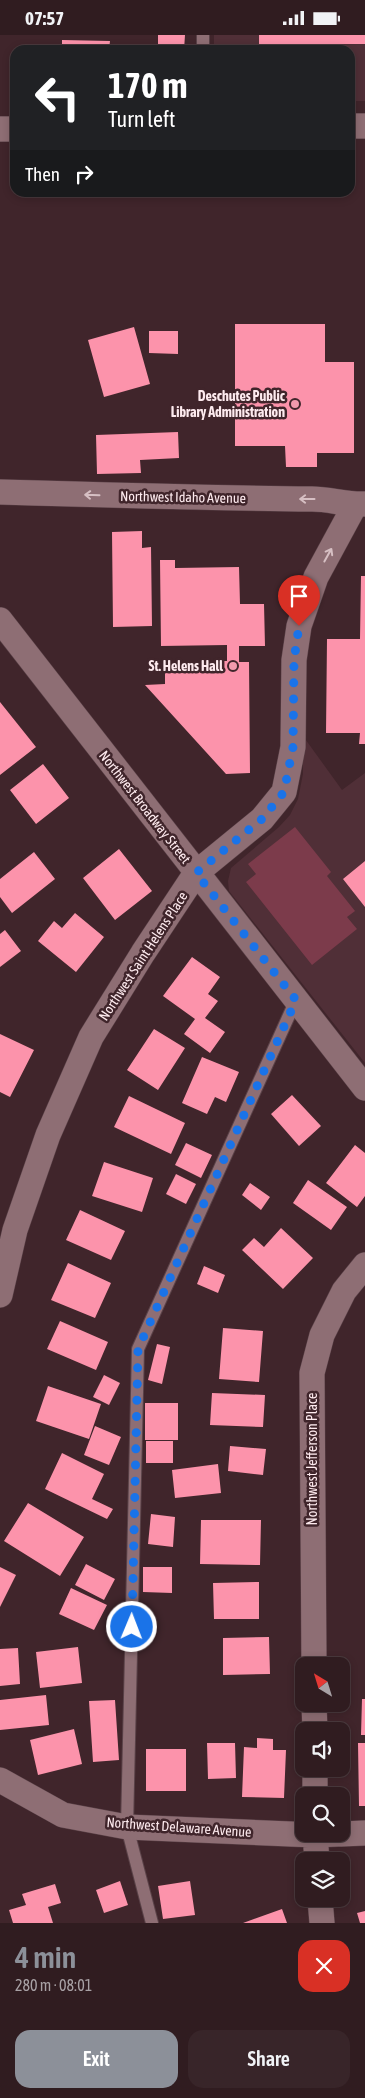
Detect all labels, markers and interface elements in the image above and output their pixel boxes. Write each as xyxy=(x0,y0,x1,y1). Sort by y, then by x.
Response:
text: 07:57 xyxy=(25,7,64,29)
icon: left xyxy=(25,65,90,130)
text: 170 m xyxy=(108,65,187,105)
text: Turn left xyxy=(108,106,175,132)
icon: right xyxy=(70,160,98,188)
text: Then xyxy=(25,163,60,185)
place label: Deschutes Public Library Administration xyxy=(171,388,286,420)
marker: Deschutes Public Library Administration xyxy=(289,398,301,410)
street label: Northwest Idaho Avenue xyxy=(120,488,246,506)
one-way arrow xyxy=(84,490,100,499)
one-way arrow xyxy=(299,494,315,503)
one-way arrow xyxy=(323,549,333,563)
pin xyxy=(278,575,320,626)
icon: arrive xyxy=(285,582,313,610)
place label: St. Helens Hall xyxy=(149,658,223,674)
marker: St. Helens Hall xyxy=(227,660,239,672)
street label: Northwest Broadway Street xyxy=(96,747,194,867)
street label: Northwest Saint Helens Place xyxy=(95,889,191,1023)
street label: Northwest Jefferson Place xyxy=(304,1393,320,1525)
position arrow xyxy=(105,1600,157,1652)
north arrow xyxy=(295,1657,350,1713)
map controls xyxy=(295,1657,350,1907)
button: sound xyxy=(295,1722,350,1777)
button: search xyxy=(295,1787,350,1842)
street label: Northwest Delaware Avenue xyxy=(106,1814,252,1840)
button: layers xyxy=(295,1852,350,1907)
text: 4 min xyxy=(15,1940,76,1974)
button: close xyxy=(298,1940,350,1992)
text: 280 m · 08:01 xyxy=(15,1976,92,1994)
button: Exit xyxy=(15,2030,178,2088)
button: Share xyxy=(188,2030,350,2088)

